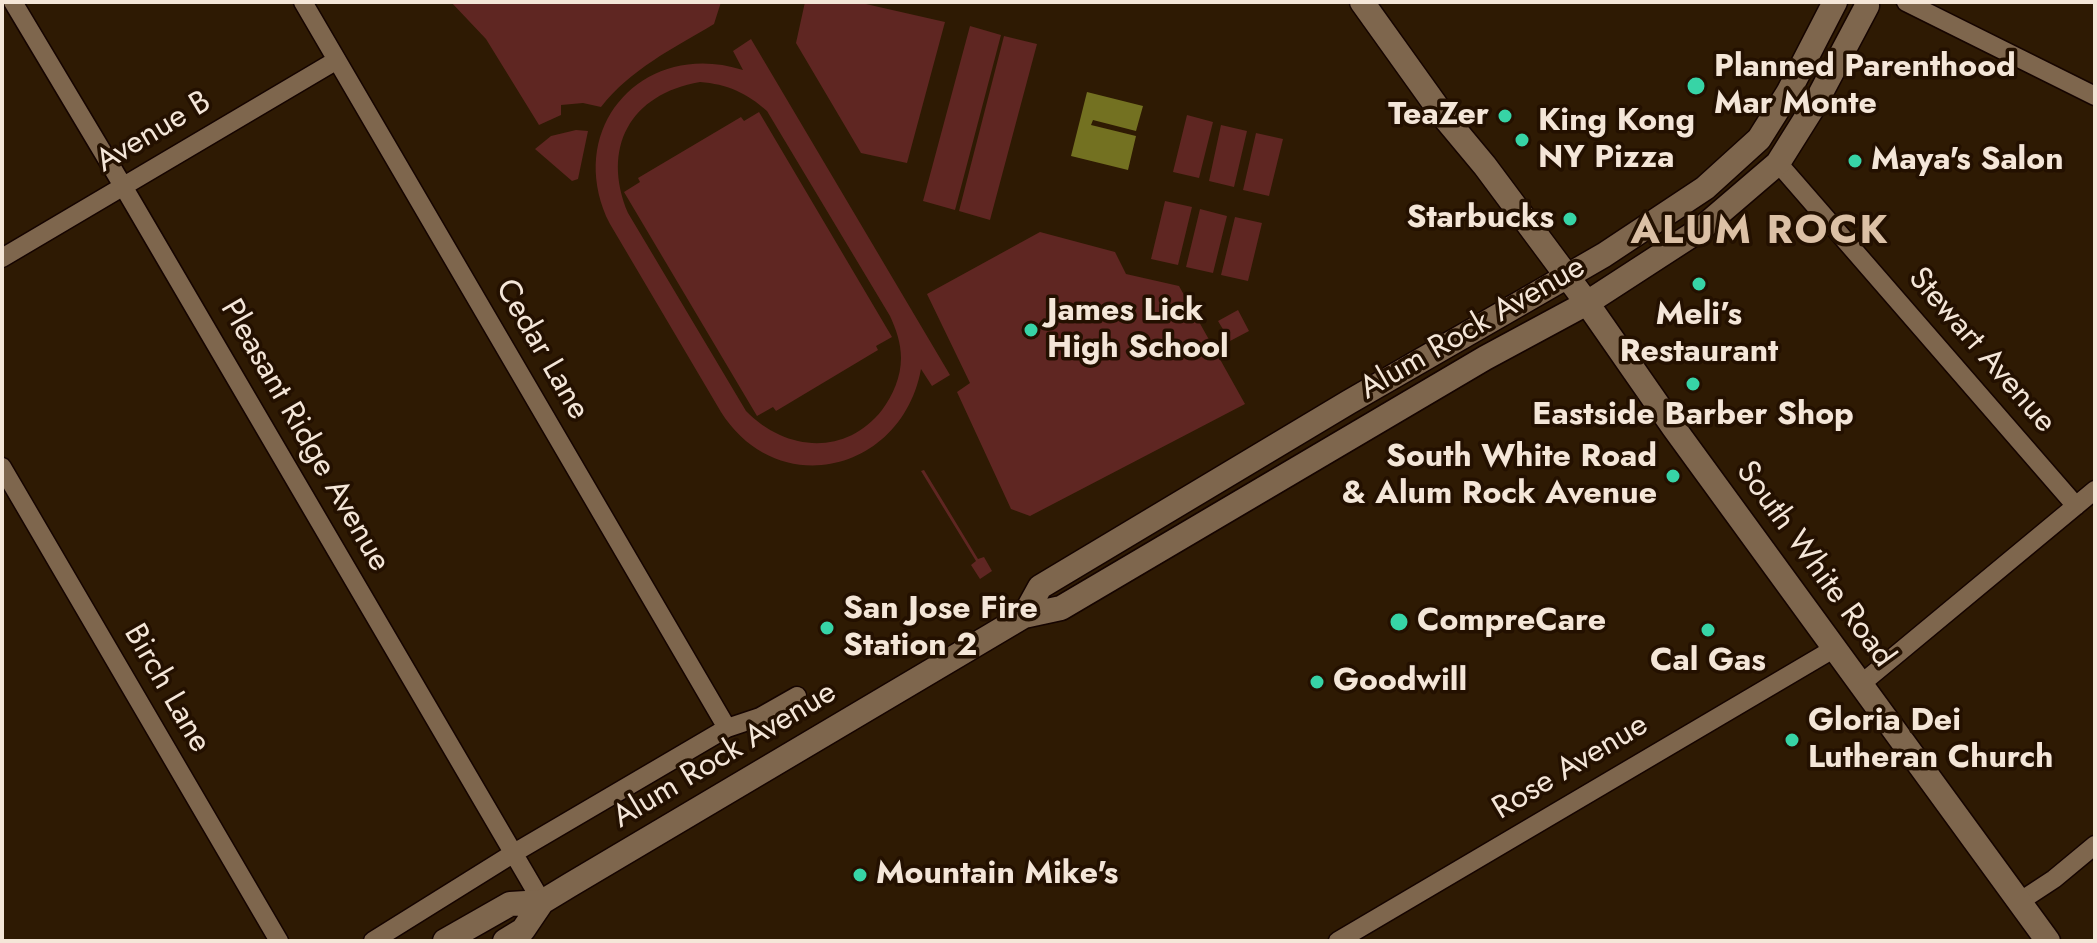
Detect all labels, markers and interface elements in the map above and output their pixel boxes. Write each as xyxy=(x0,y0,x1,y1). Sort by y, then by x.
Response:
place label: Planned Parenthood Mar Monte xyxy=(1714,49,2016,124)
marker: Planned Parenthood Mar Monte xyxy=(1685,75,1707,97)
street label: Avenue B xyxy=(90,84,218,182)
place label: TeaZer xyxy=(1388,97,1489,135)
place label: King Kong NY Pizza xyxy=(1538,103,1695,178)
marker: TeaZer xyxy=(1496,107,1514,125)
marker: King Kong NY Pizza xyxy=(1513,131,1531,149)
place label: Maya's Salon xyxy=(1871,142,2064,180)
marker: Maya's Salon xyxy=(1846,152,1864,170)
place label: Starbucks xyxy=(1406,200,1554,238)
district label: ALUM ROCK xyxy=(1631,209,1889,257)
marker: Starbucks xyxy=(1561,210,1579,228)
street label: Alum Rock Avenue xyxy=(1353,249,1593,409)
street label: Stewart Avenue xyxy=(1899,261,2063,441)
street label: Cedar Lane xyxy=(485,273,597,427)
marker: Meli’s Restaurant xyxy=(1690,275,1708,293)
street label: Pleasant Ridge Avenue xyxy=(210,293,398,579)
place label: James Lick High School xyxy=(1047,293,1229,368)
place label: Meli’s Restaurant xyxy=(1620,297,1778,372)
marker: James Lick High School xyxy=(1022,321,1040,339)
marker: Eastside Barber Shop xyxy=(1684,375,1702,393)
place label: Eastside Barber Shop xyxy=(1532,397,1854,435)
place label: South White Road & Alum Rock Avenue xyxy=(1342,439,1657,514)
street label: South White Road xyxy=(1726,454,1902,676)
marker: South White Road & Alum Rock Avenue xyxy=(1664,467,1682,485)
place label: San Jose Fire Station 2 xyxy=(843,591,1038,666)
place label: CompreCare xyxy=(1417,603,1606,641)
marker: CompreCare xyxy=(1388,611,1410,633)
street label: Birch Lane xyxy=(114,618,218,760)
marker: San Jose Fire Station 2 xyxy=(818,619,836,637)
marker: Cal Gas xyxy=(1699,621,1717,639)
place label: Cal Gas xyxy=(1650,643,1766,681)
place label: Goodwill xyxy=(1333,663,1467,701)
marker: Goodwill xyxy=(1308,673,1326,691)
street label: Alum Rock Avenue xyxy=(606,674,844,838)
place label: Gloria Dei Lutheran Church xyxy=(1808,703,2054,778)
street label: Rose Avenue xyxy=(1487,707,1655,829)
marker: Gloria Dei Lutheran Church xyxy=(1783,731,1801,749)
place label: Mountain Mike's xyxy=(876,856,1118,894)
marker: Mountain Mike's xyxy=(851,866,869,884)

